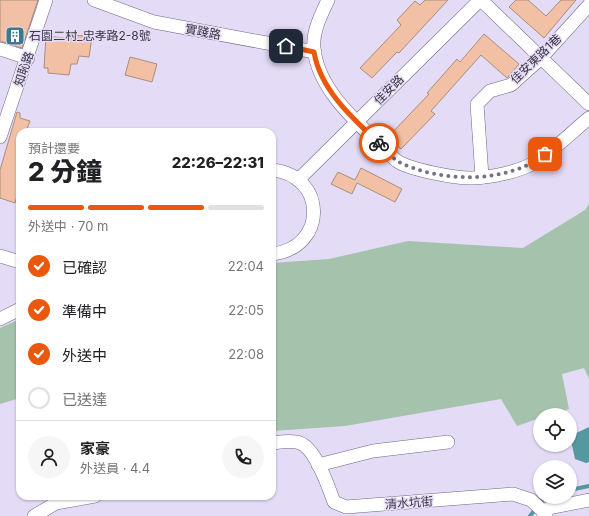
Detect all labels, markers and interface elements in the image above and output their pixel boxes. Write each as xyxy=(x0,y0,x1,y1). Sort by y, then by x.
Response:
street label: 實踐路 xyxy=(184,21,222,42)
building icon: 石園二村_忠孝路2-8號 xyxy=(4,25,26,47)
place label: 石園二村_忠孝路2-8號 xyxy=(29,28,151,43)
pin xyxy=(269,29,303,63)
street label: 佳安東路1巷 xyxy=(507,31,564,87)
icon: home xyxy=(275,35,297,57)
street label: 知恥路 xyxy=(11,49,36,88)
street label: 佳安路 xyxy=(371,72,407,108)
courier xyxy=(359,123,399,163)
icon: bike xyxy=(368,132,390,154)
pin xyxy=(528,137,562,171)
text: 預計還要 xyxy=(28,140,80,156)
icon: bag xyxy=(534,143,556,165)
text: 22:26–22:31 xyxy=(172,153,264,172)
text: 2 分鐘 xyxy=(28,156,102,187)
text: 外送中 · 70 m xyxy=(28,218,108,234)
icon: check xyxy=(28,255,50,277)
text: 已確認 xyxy=(62,258,107,277)
text: 22:04 xyxy=(228,258,264,274)
icon: check xyxy=(28,299,50,321)
text: 準備中 xyxy=(62,302,107,321)
text: 22:05 xyxy=(228,302,264,318)
icon: check xyxy=(28,343,50,365)
text: 外送中 xyxy=(62,346,107,365)
text: 22:08 xyxy=(228,346,264,362)
text: 已送達 xyxy=(62,390,107,409)
map controls xyxy=(533,408,577,504)
button: locate xyxy=(533,408,577,452)
button: person xyxy=(28,436,70,478)
button: phone xyxy=(222,436,264,478)
text: 家豪 xyxy=(80,439,110,458)
text: 外送員 · 4.4 xyxy=(80,460,150,476)
button: layers xyxy=(533,460,577,504)
street label: 清水坑街 xyxy=(384,493,433,512)

